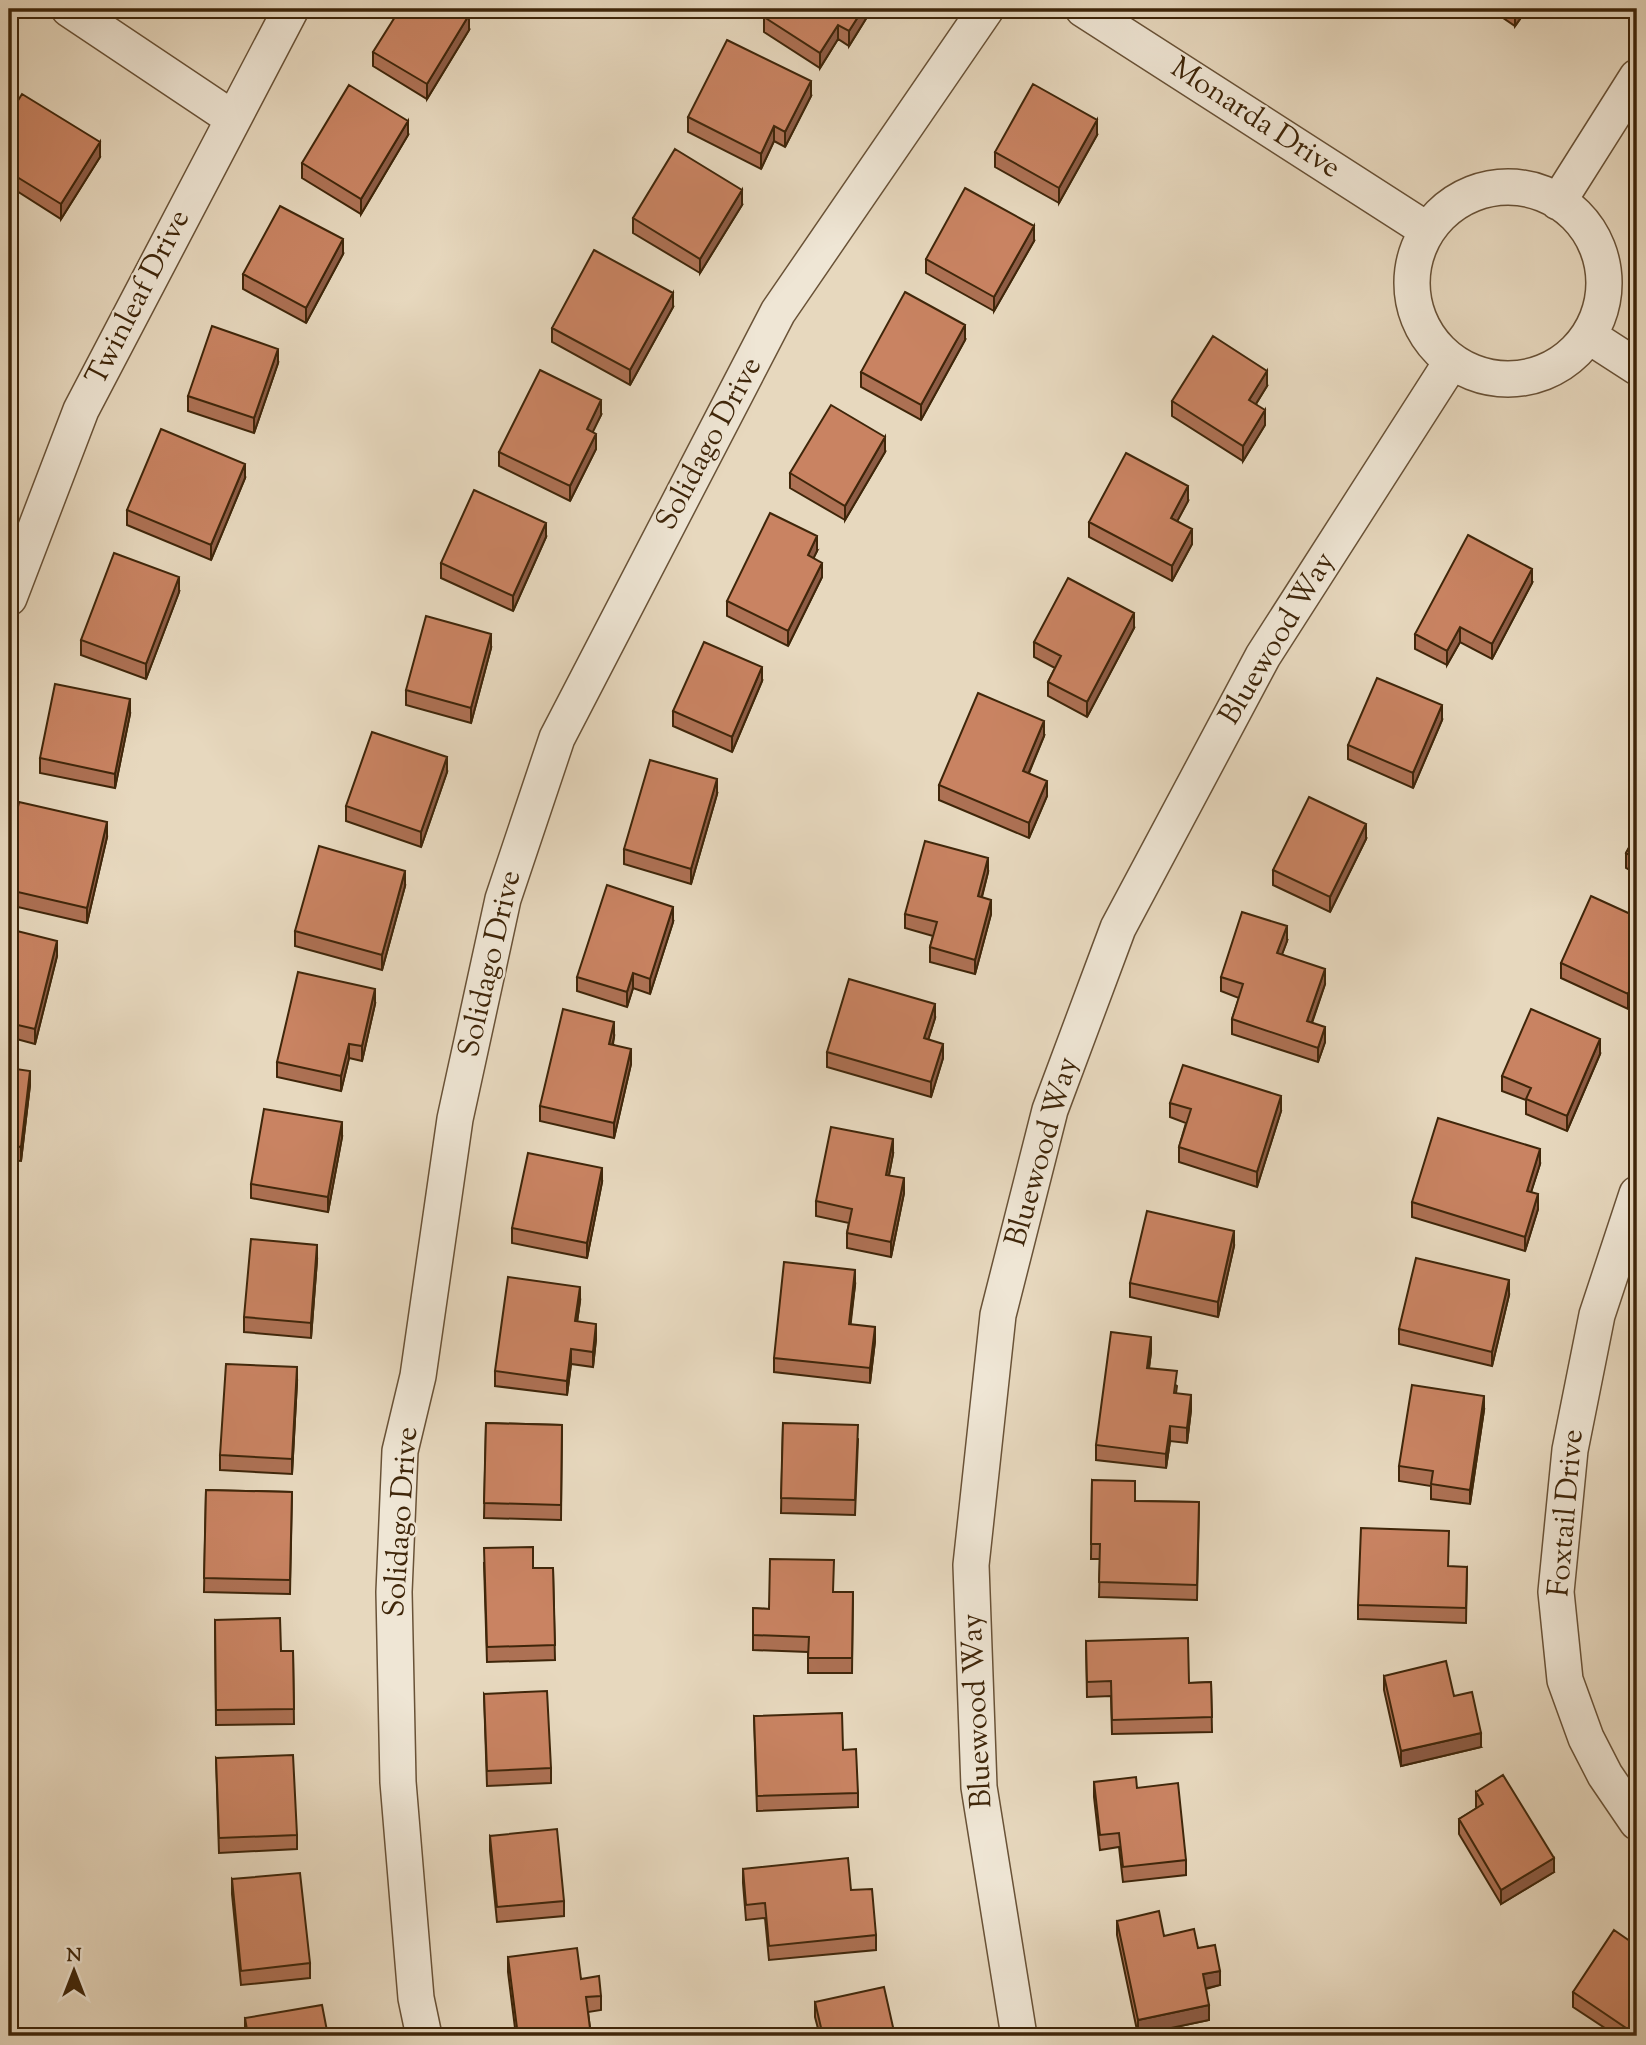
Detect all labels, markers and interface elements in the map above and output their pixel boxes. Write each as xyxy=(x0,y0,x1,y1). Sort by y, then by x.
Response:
street label: Monarda Drive xyxy=(1161,48,1349,190)
street label: Twinleaf Drive xyxy=(76,203,202,393)
street label: Solidago Drive xyxy=(646,350,774,538)
street label: Bluewood Way xyxy=(1209,544,1347,734)
street label: Solidago Drive xyxy=(449,866,533,1062)
street label: Bluewood Way xyxy=(995,1052,1091,1252)
street label: Solidago Drive xyxy=(374,1425,430,1619)
street label: Foxtail Drive xyxy=(1538,1427,1596,1599)
street label: Bluewood Way xyxy=(951,1612,1005,1810)
north arrow xyxy=(38,1937,108,2007)
text: N xyxy=(66,1943,82,1970)

